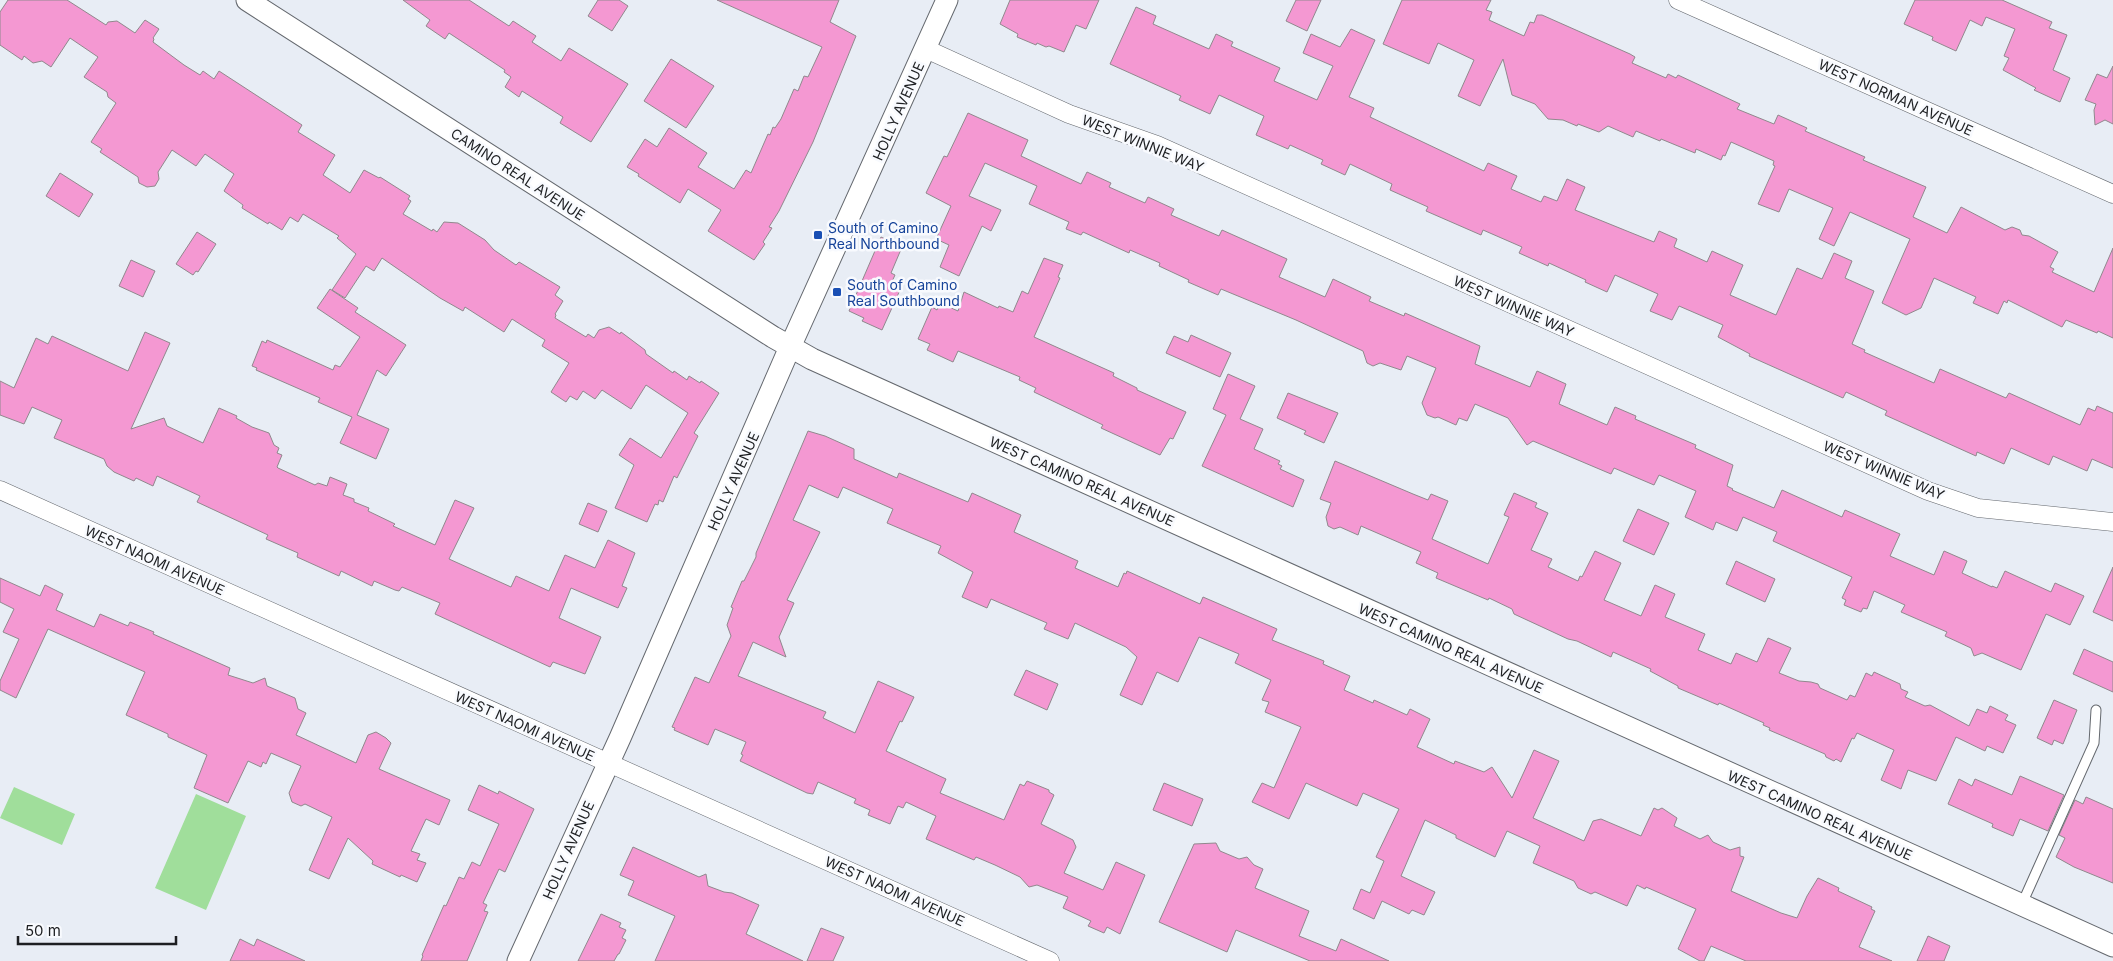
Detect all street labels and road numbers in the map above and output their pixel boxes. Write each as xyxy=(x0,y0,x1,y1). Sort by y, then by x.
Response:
street label: WEST NORMAN AVENUE xyxy=(1816,55,1976,139)
street label: HOLLY AVENUE xyxy=(869,59,927,163)
street label: WEST WINNIE WAY xyxy=(1080,111,1207,175)
street label: CAMINO REAL AVENUE xyxy=(448,124,588,224)
street label: WEST WINNIE WAY xyxy=(1451,272,1577,340)
street label: HOLLY AVENUE xyxy=(704,429,762,533)
street label: WEST CAMINO REAL AVENUE xyxy=(987,432,1177,530)
street label: WEST WINNIE WAY xyxy=(1821,437,1948,503)
street label: WEST NAOMI AVENUE xyxy=(83,522,227,598)
street label: WEST CAMINO REAL AVENUE xyxy=(1356,599,1546,697)
street label: WEST NAOMI AVENUE xyxy=(453,688,597,764)
street label: WEST CAMINO REAL AVENUE xyxy=(1725,766,1915,864)
street label: HOLLY AVENUE xyxy=(539,798,597,902)
street label: WEST NAOMI AVENUE xyxy=(823,853,967,929)

